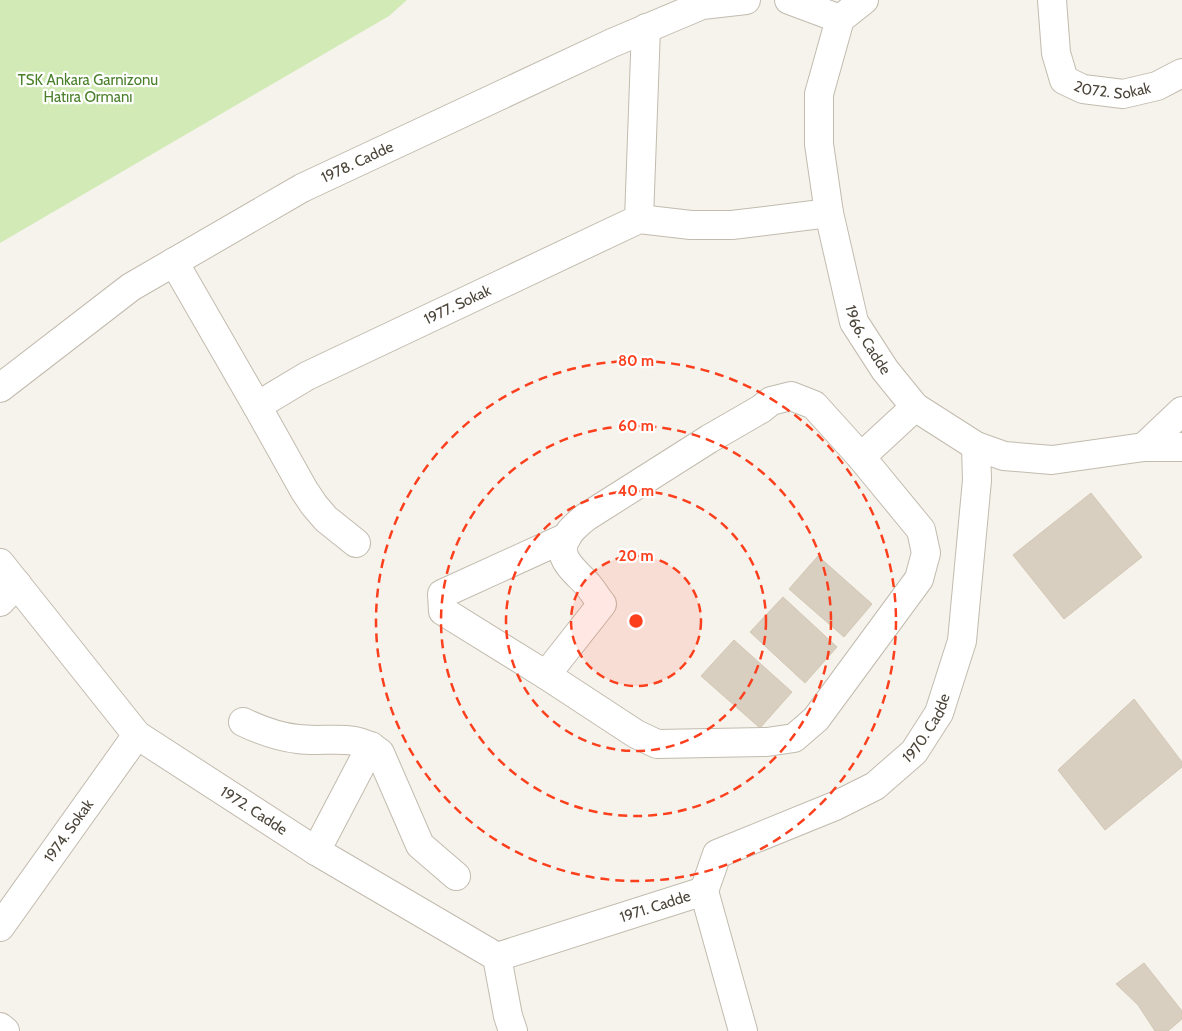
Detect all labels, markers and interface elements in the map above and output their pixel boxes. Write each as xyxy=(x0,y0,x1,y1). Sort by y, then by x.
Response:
park label: TSK Ankara Garnizonu Hatıra Ormanı xyxy=(18,71,158,106)
street label: 2072. Sokak xyxy=(1071,77,1153,103)
street label: 1978. Cadde xyxy=(318,137,396,187)
street label: 1977. Sokak xyxy=(421,281,494,328)
street label: 1966. Cadde xyxy=(841,303,895,378)
text: 80 m xyxy=(618,352,654,370)
text: 60 m xyxy=(618,417,654,435)
text: 40 m xyxy=(618,482,654,500)
text: 20 m xyxy=(619,547,653,565)
centre of rings xyxy=(627,612,645,630)
street label: 1970. Cadde xyxy=(899,691,954,767)
street label: 1972. Cadde xyxy=(217,782,291,839)
street label: 1974. Sokak xyxy=(40,796,97,866)
street label: 1971. Cadde xyxy=(618,887,693,926)

